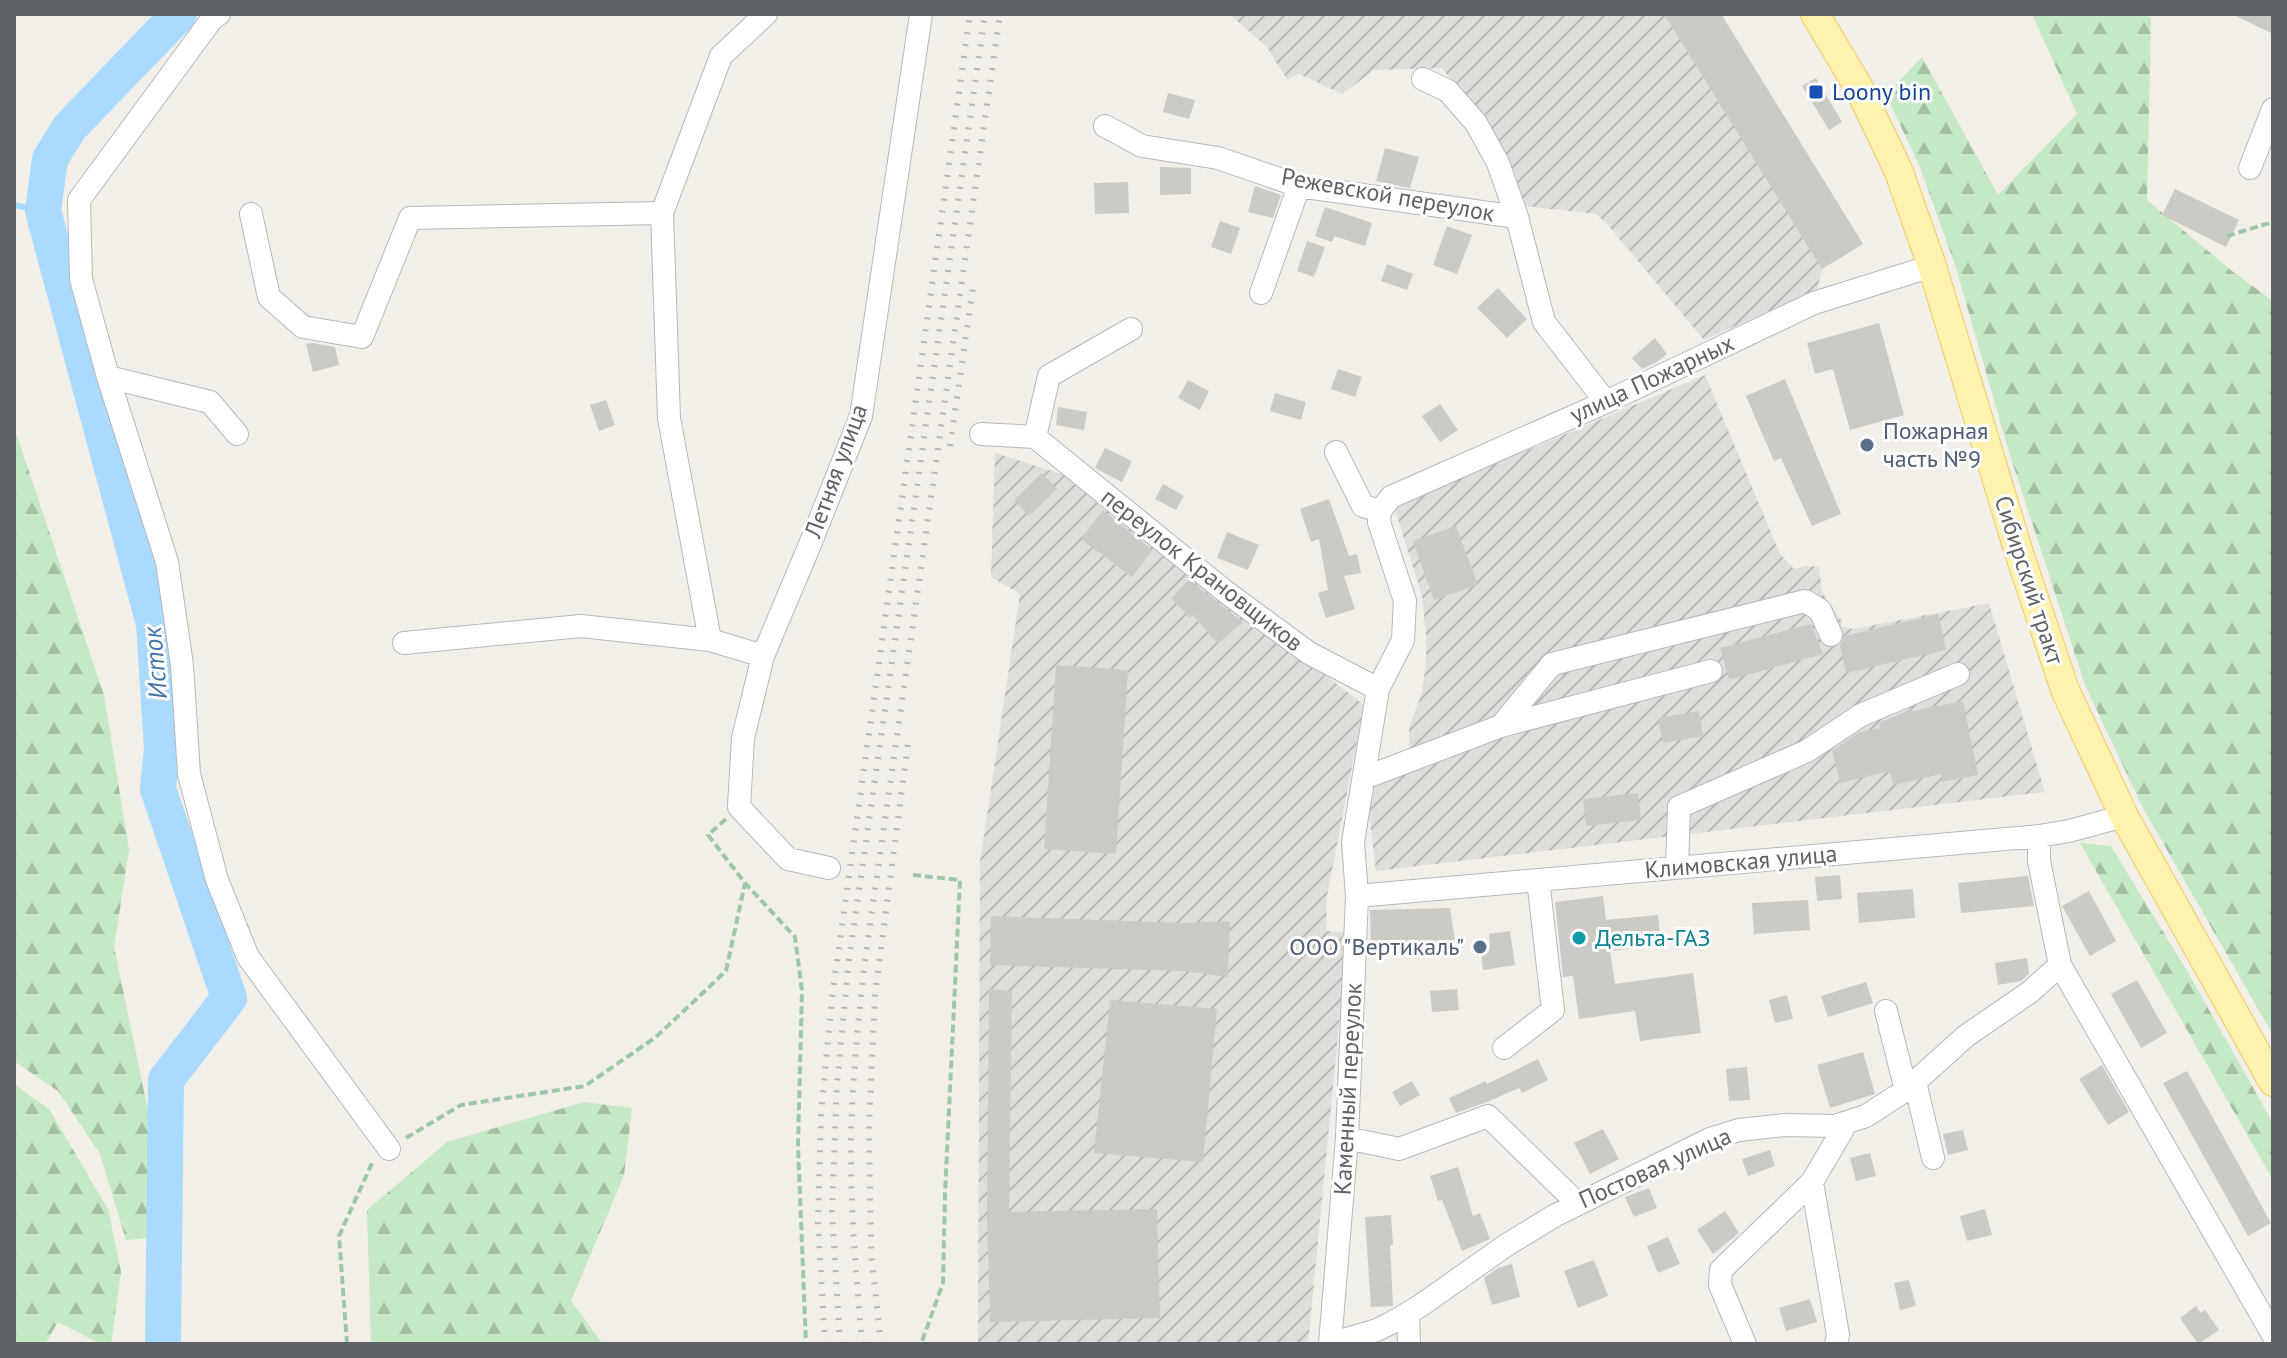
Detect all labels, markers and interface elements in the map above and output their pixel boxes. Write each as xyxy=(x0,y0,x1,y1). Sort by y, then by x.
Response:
place label: Loony bin xyxy=(1832,76,1931,107)
marker: Loony bin xyxy=(1807,83,1825,101)
street label: Режевской переулок xyxy=(1279,160,1498,229)
street label: улица Пожарных xyxy=(1565,327,1739,430)
street label: Летняя улица xyxy=(797,400,874,543)
place label: Пожарная часть №9 xyxy=(1883,415,1989,474)
marker: Пожарная часть №9 xyxy=(1858,436,1876,454)
street label: переулок Крановщиков xyxy=(1095,481,1310,658)
street label: Сибирский тракт xyxy=(1988,492,2071,669)
water label: Исток xyxy=(135,625,174,701)
street label: Климовская улица xyxy=(1643,838,1839,885)
place label: Дельта-ГАЗ xyxy=(1595,922,1711,953)
marker: Дельта-ГАЗ xyxy=(1570,929,1588,947)
place label: ООО "Вертикаль" xyxy=(1289,931,1464,962)
marker: ООО "Вертикаль" xyxy=(1471,938,1489,956)
street label: Каменный переулок xyxy=(1326,982,1369,1196)
street label: Постовая улица xyxy=(1574,1120,1736,1215)

